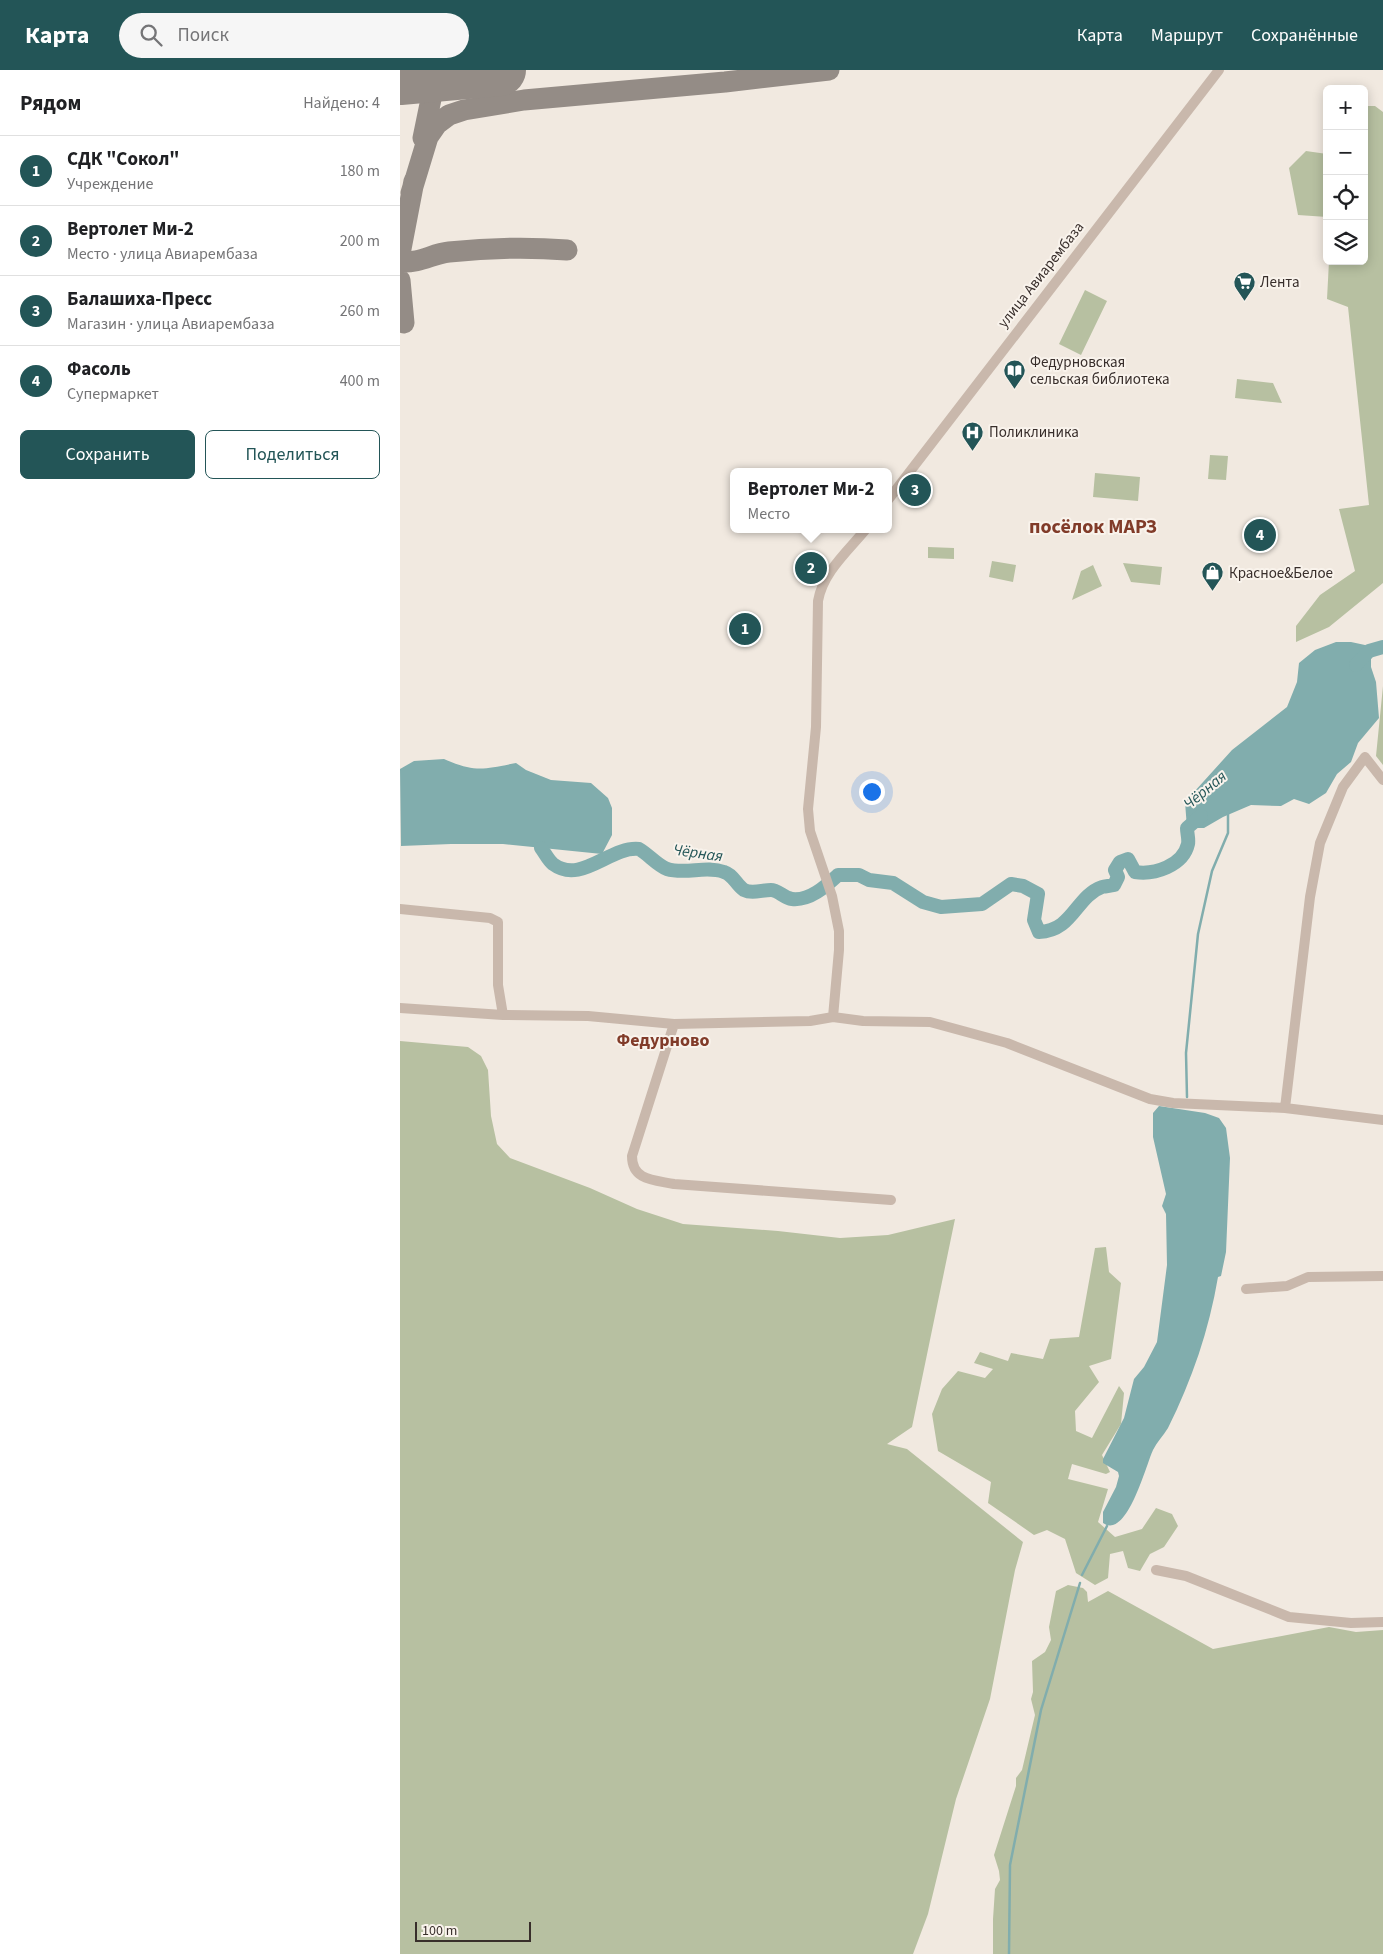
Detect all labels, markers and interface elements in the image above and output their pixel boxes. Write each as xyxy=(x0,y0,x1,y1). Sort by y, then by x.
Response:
search box xyxy=(119,13,469,58)
text: Карта xyxy=(25,18,89,53)
icon: search xyxy=(137,21,165,49)
text: Поиск xyxy=(177,22,229,49)
text: Карта xyxy=(1077,23,1123,48)
text: Маршрут xyxy=(1151,23,1223,48)
text: Сохранённые xyxy=(1251,23,1358,48)
map controls xyxy=(1323,85,1368,265)
button: + xyxy=(1323,85,1368,130)
text: Рядом xyxy=(20,88,81,118)
text: Найдено: 4 xyxy=(303,92,380,114)
button: − xyxy=(1323,130,1368,175)
text: СДК "Сокол" xyxy=(67,146,180,173)
text: 1 xyxy=(32,160,40,182)
text: 180 m xyxy=(340,160,380,182)
text: Учреждение xyxy=(67,173,154,195)
button: locate xyxy=(1323,175,1368,220)
text: Вертолет Ми-2 xyxy=(67,216,194,243)
street label: улица Авиарембаза xyxy=(993,218,1089,332)
button: layers xyxy=(1323,220,1368,265)
text: 2 xyxy=(32,230,40,252)
text: 200 m xyxy=(340,230,380,252)
text: Место · улица Авиарембаза xyxy=(67,243,258,265)
supermarket icon: Лента xyxy=(1232,270,1256,301)
place label: Лента xyxy=(1260,272,1299,293)
text: Балашиха-Пресс xyxy=(67,286,212,313)
text: 3 xyxy=(32,300,40,322)
text: 260 m xyxy=(340,300,380,322)
text: Магазин · улица Авиарембаза xyxy=(67,313,275,335)
place label: Федурновская сельская библиотека xyxy=(1030,352,1170,390)
text: Фасоль xyxy=(67,356,131,383)
library icon: Федурновская сельская библиотека xyxy=(1002,359,1026,390)
text: 4 xyxy=(32,370,40,392)
text: 400 m xyxy=(340,370,380,392)
text: Супермаркет xyxy=(67,383,159,405)
hospital icon: Поликлиника xyxy=(961,420,985,451)
place label: Поликлиника xyxy=(989,422,1079,443)
button: Сохранить xyxy=(20,430,195,479)
button: Поделиться xyxy=(205,430,380,479)
popup xyxy=(730,468,892,533)
pin: 3 xyxy=(899,471,931,509)
text: Вертолет Ми-2 xyxy=(748,476,874,503)
text: Место xyxy=(748,503,790,525)
district label: посёлок МАРЗ xyxy=(1029,513,1157,541)
pin: 4 xyxy=(1244,516,1276,554)
pin: 2 xyxy=(795,549,827,587)
shop icon: Красное&Белое xyxy=(1201,561,1225,592)
place label: Красное&Белое xyxy=(1229,563,1333,584)
pin: 1 xyxy=(729,610,761,648)
water label: Чёрная xyxy=(1179,765,1232,815)
your location xyxy=(859,779,885,805)
water label: Чёрная xyxy=(672,839,725,867)
district label: Федурново xyxy=(616,1028,710,1053)
scale bar xyxy=(415,1919,531,1942)
text: 100 m xyxy=(422,1921,457,1941)

